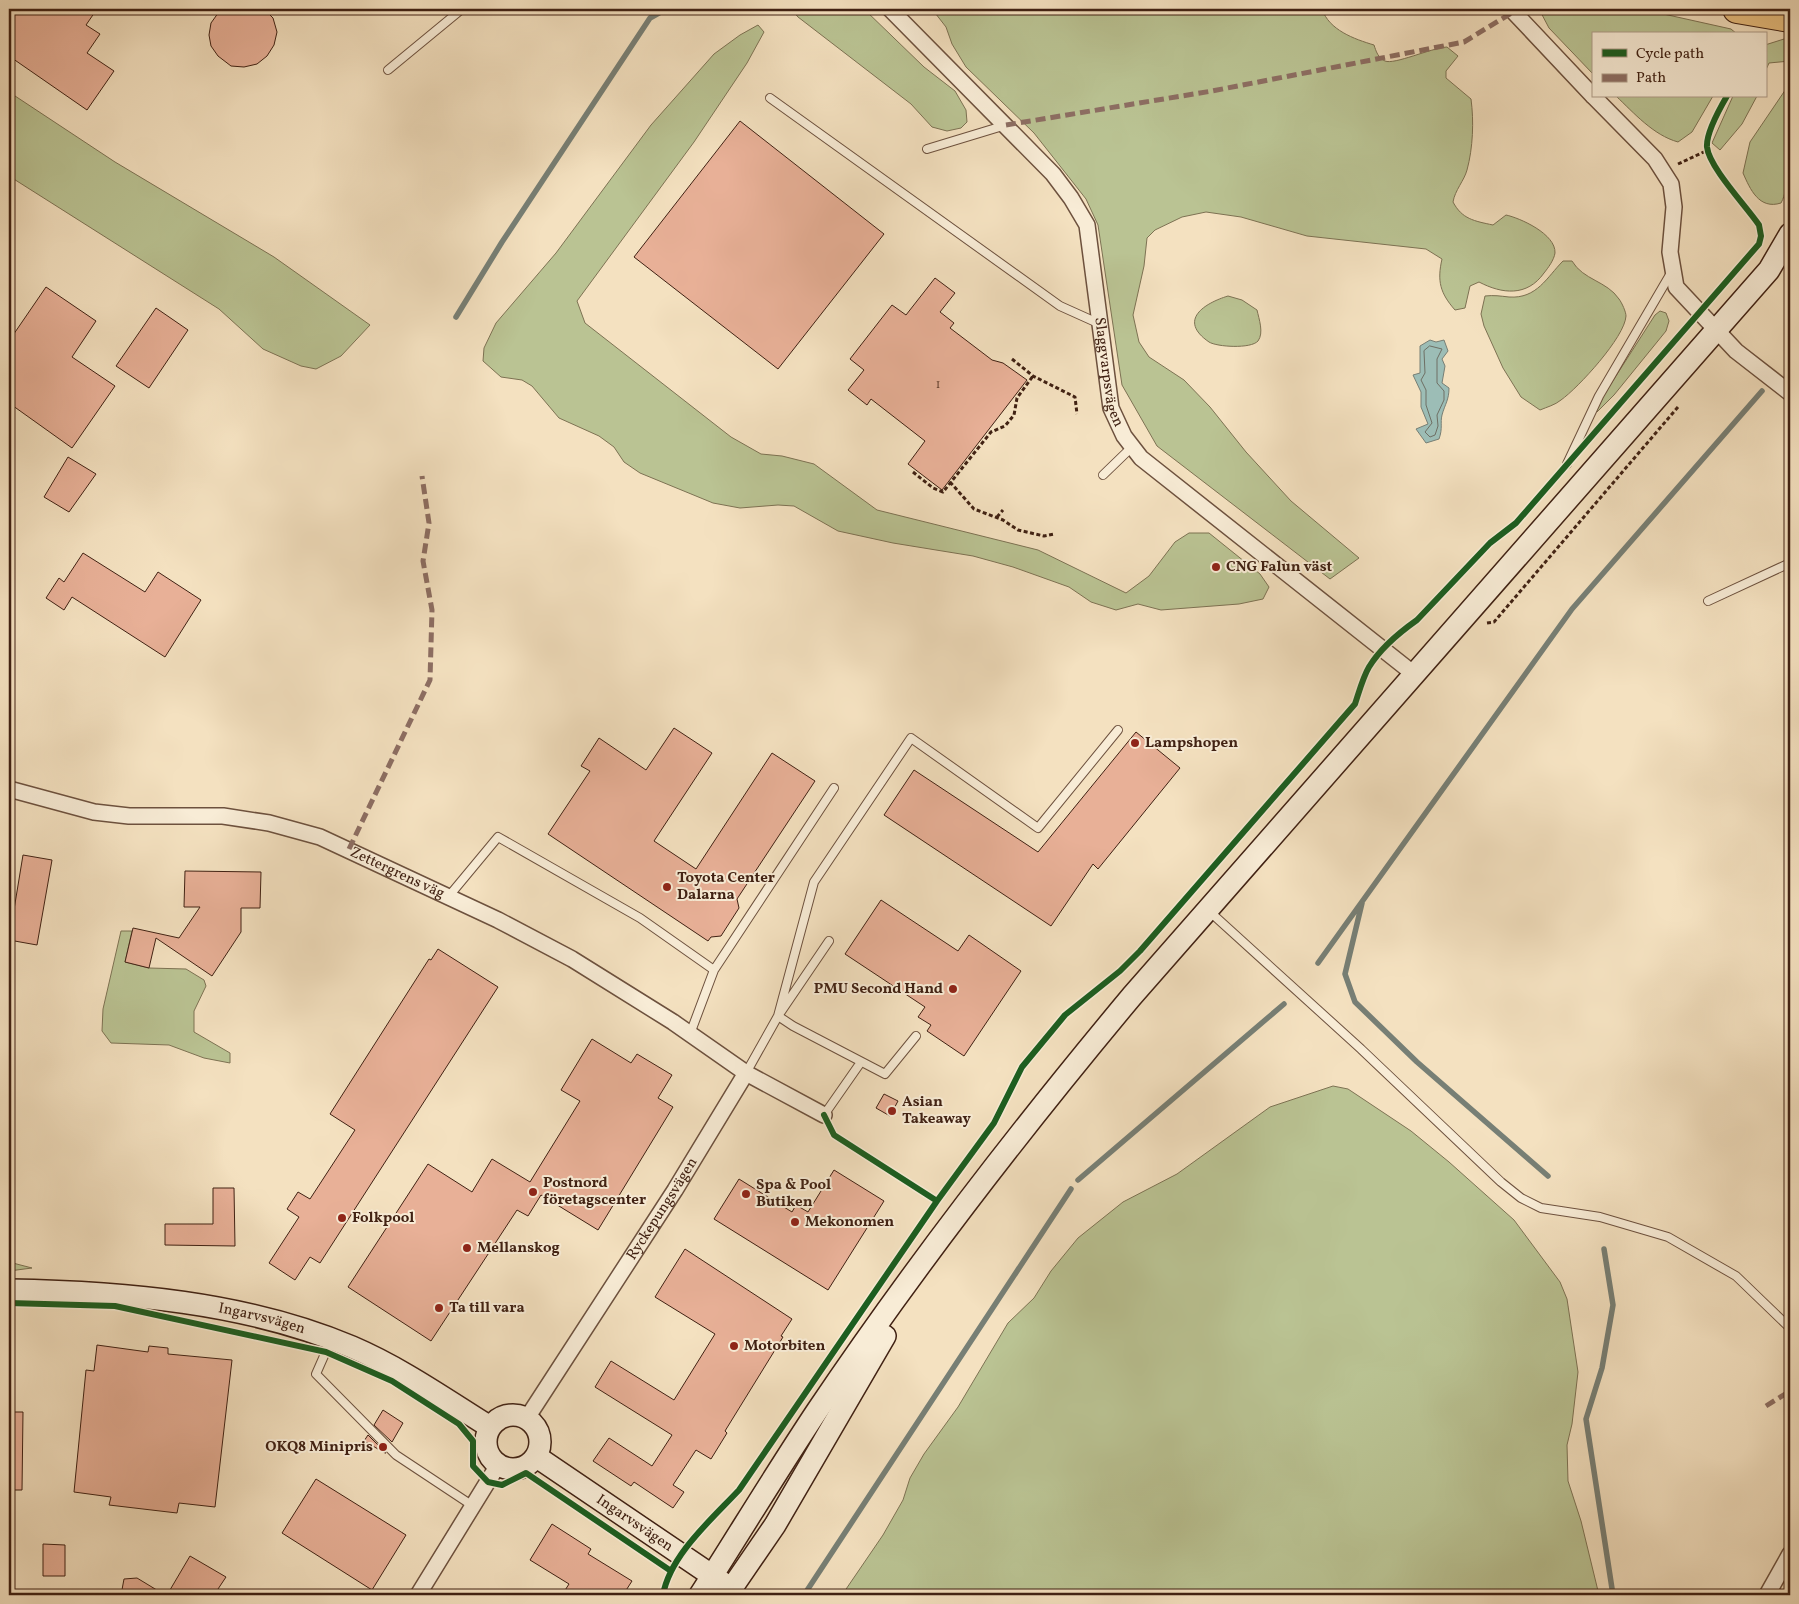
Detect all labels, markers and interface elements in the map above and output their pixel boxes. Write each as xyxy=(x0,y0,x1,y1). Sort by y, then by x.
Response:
legend xyxy=(1592,32,1766,98)
text: Cycle path xyxy=(1636,44,1704,65)
text: Path xyxy=(1636,68,1666,89)
street label: Slaggvarpsvägen xyxy=(1089,316,1129,430)
house number: 1 xyxy=(936,377,940,393)
place label: CNG Falun väst xyxy=(1226,557,1333,578)
marker: CNG Falun väst xyxy=(1210,561,1222,573)
place label: Lampshopen xyxy=(1145,733,1238,754)
marker: Lampshopen xyxy=(1129,737,1141,749)
street label: Zettergrens väg xyxy=(346,842,448,904)
place label: Toyota Center Dalarna xyxy=(677,868,775,906)
marker: Toyota Center Dalarna xyxy=(661,881,673,893)
place label: PMU Second Hand xyxy=(814,979,943,1000)
marker: PMU Second Hand xyxy=(947,983,959,995)
place label: Asian Takeaway xyxy=(902,1092,972,1130)
marker: Asian Takeaway xyxy=(886,1105,898,1117)
street label: Ryckepungsvägen xyxy=(622,1154,703,1264)
place label: Postnord företagscenter xyxy=(543,1173,646,1211)
place label: Spa & Pool Butiken xyxy=(756,1175,831,1213)
marker: Postnord företagscenter xyxy=(527,1186,539,1198)
marker: Spa & Pool Butiken xyxy=(740,1188,752,1200)
place label: Folkpool xyxy=(352,1208,414,1229)
marker: Folkpool xyxy=(336,1212,348,1224)
place label: Mekonomen xyxy=(805,1212,894,1233)
marker: Mekonomen xyxy=(789,1216,801,1228)
place label: Mellanskog xyxy=(477,1238,560,1259)
marker: Mellanskog xyxy=(461,1242,473,1254)
street label: Ingarvsvägen xyxy=(217,1298,308,1340)
place label: Ta till vara xyxy=(449,1298,525,1319)
marker: Ta till vara xyxy=(433,1302,445,1314)
place label: Motorbiten xyxy=(744,1336,825,1357)
marker: Motorbiten xyxy=(728,1340,740,1352)
place label: OKQ8 Minipris xyxy=(265,1437,373,1458)
marker: OKQ8 Minipris xyxy=(377,1441,389,1453)
street label: Ingarvsvägen xyxy=(592,1490,677,1557)

